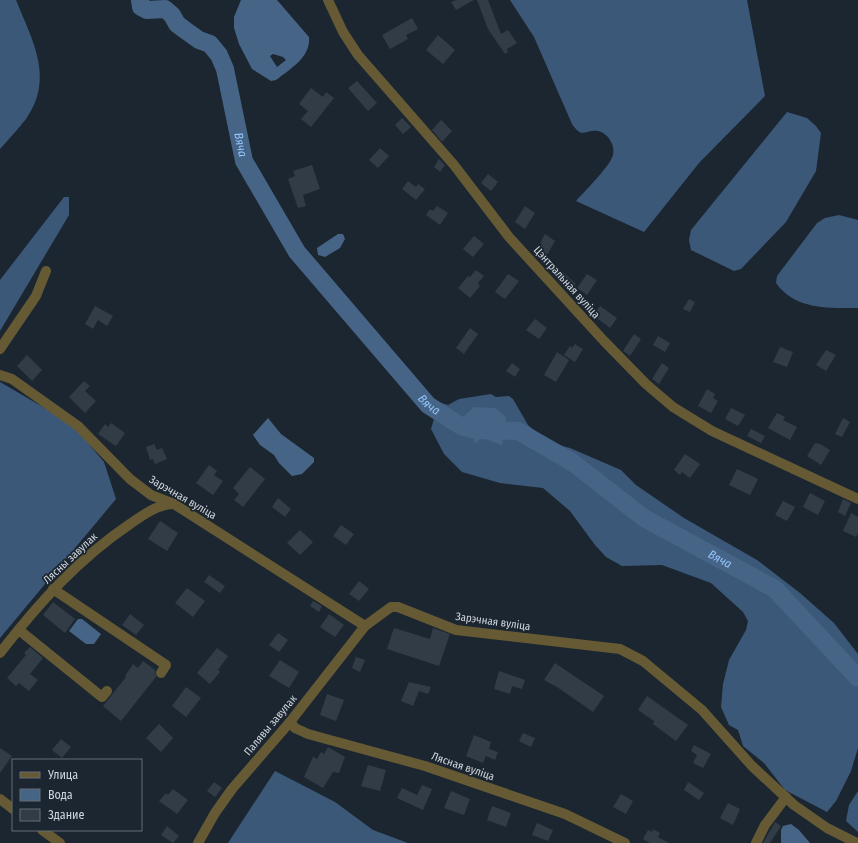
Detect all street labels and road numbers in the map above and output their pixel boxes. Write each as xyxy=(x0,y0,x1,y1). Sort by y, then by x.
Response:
street label: Цэнтральная вуліца xyxy=(531,244,602,321)
street label: Зарэчная вуліца xyxy=(147,473,219,522)
street label: Лясны завулак xyxy=(41,530,101,587)
street label: Зарэчная вуліца xyxy=(455,610,531,633)
street label: Палявы завулак xyxy=(241,692,300,758)
street label: Лясная вуліца xyxy=(430,750,496,783)

